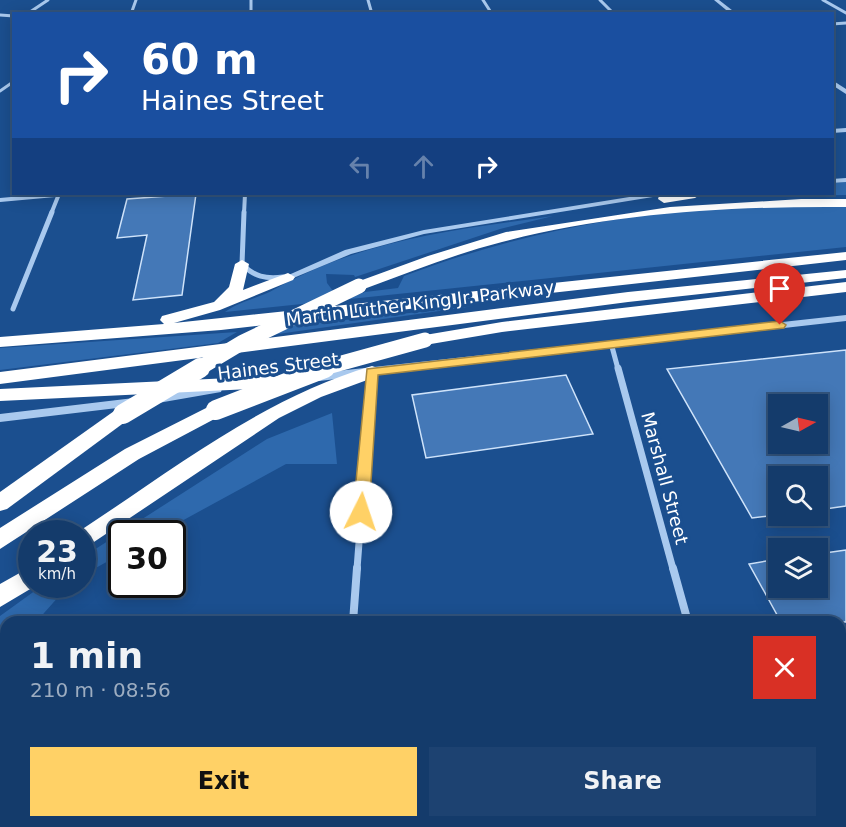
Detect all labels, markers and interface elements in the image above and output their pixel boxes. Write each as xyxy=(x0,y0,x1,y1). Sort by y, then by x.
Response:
text: 60 m xyxy=(141,35,258,84)
icon: right xyxy=(42,36,120,114)
text: Haines Street xyxy=(141,85,324,116)
icon: left xyxy=(344,150,377,183)
icon: ahead xyxy=(407,150,440,183)
icon: right xyxy=(470,150,503,183)
pin xyxy=(754,263,805,325)
icon: arrive xyxy=(763,272,796,305)
street label: Martin Luther King Jr. Parkway xyxy=(285,276,556,330)
street label: Haines Street xyxy=(216,348,340,384)
north arrow xyxy=(768,394,828,454)
map controls xyxy=(768,394,828,598)
street label: Marshall Street xyxy=(637,410,693,546)
button: search xyxy=(768,466,828,526)
position arrow xyxy=(329,480,393,544)
speed limit sign: 30 xyxy=(108,520,186,598)
text: 23 xyxy=(36,534,78,569)
button: layers xyxy=(768,538,828,598)
text: km/h xyxy=(38,565,76,583)
text: 1 min xyxy=(30,635,143,676)
button: close xyxy=(753,636,816,699)
text: 210 m · 08:56 xyxy=(30,678,171,702)
button: Exit xyxy=(30,747,417,816)
button: Share xyxy=(429,747,816,816)

